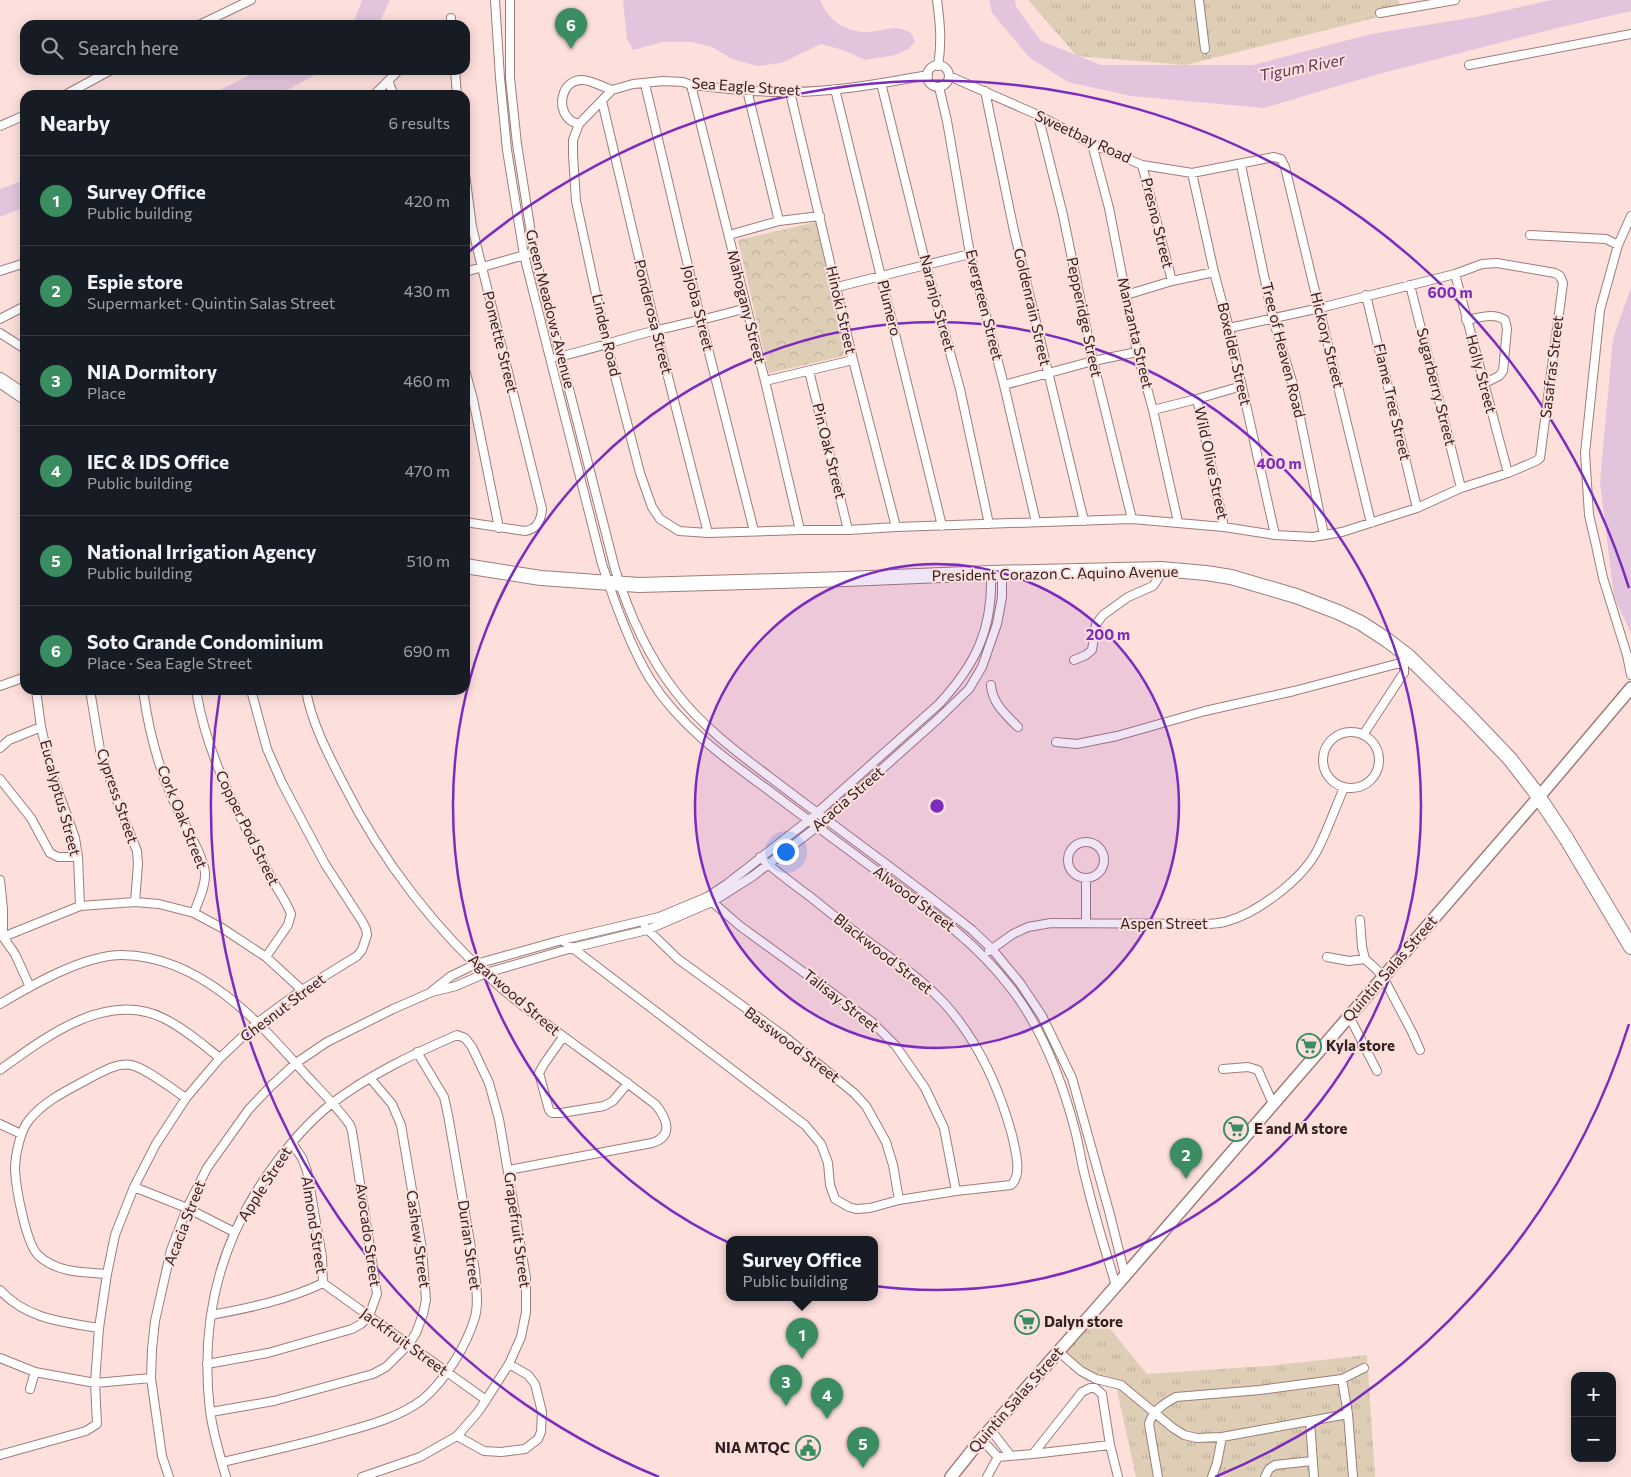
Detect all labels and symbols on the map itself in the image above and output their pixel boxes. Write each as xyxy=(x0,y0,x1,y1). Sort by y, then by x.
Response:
pin: 6 xyxy=(555,8,587,49)
water label: Tigum River xyxy=(1258,49,1347,84)
street label: Sea Eagle Street xyxy=(691,73,801,99)
street label: Sweetbay Road xyxy=(1032,106,1134,166)
street label: Presno Street xyxy=(1138,176,1178,270)
street label: Green Meadows Avenue xyxy=(523,227,579,390)
street label: Goldenrain Street xyxy=(1011,246,1055,367)
street label: Evergreen Street xyxy=(963,247,1007,362)
street label: Mahogany Street xyxy=(724,248,770,366)
street label: Naranjo Street xyxy=(916,252,960,353)
street label: Pepperidge Street xyxy=(1063,255,1107,379)
street label: Ponderosa Street xyxy=(631,257,677,376)
street label: Jojoba Street xyxy=(680,263,718,353)
street label: Hinoki Street xyxy=(823,264,861,356)
street label: Manzanta Street xyxy=(1114,275,1158,390)
street label: Plumero xyxy=(874,278,906,338)
street label: Tree of Heaven Road xyxy=(1258,280,1310,419)
text: 600 m xyxy=(1427,283,1473,301)
street label: Pomette Street xyxy=(480,289,522,395)
street label: Hickory Street xyxy=(1307,290,1349,390)
street label: Linden Road xyxy=(589,292,625,378)
street label: Boxelder Street xyxy=(1214,300,1256,407)
street label: Sasafras Street xyxy=(1536,315,1566,419)
street label: Sugarberry Street xyxy=(1414,326,1460,448)
street label: Holly Street xyxy=(1463,332,1501,415)
street label: Flame Tree Street xyxy=(1371,342,1415,462)
street label: Pin Oak Street xyxy=(809,401,851,501)
street label: Wild Olive Street xyxy=(1191,405,1233,521)
text: 400 m xyxy=(1256,454,1302,472)
street label: President Corazon C. Aquino Avenue xyxy=(931,562,1179,584)
text: 200 m xyxy=(1086,625,1130,643)
street label: Eucalyptus Street xyxy=(37,738,85,858)
street label: Cypress Street xyxy=(93,746,143,845)
street label: Cork Oak Street xyxy=(154,762,212,871)
street label: Acacia Street xyxy=(808,762,887,834)
street label: Copper Pod Street xyxy=(212,767,284,888)
centre of rings xyxy=(928,797,946,815)
your location xyxy=(773,839,799,865)
street label: Alwood Street xyxy=(870,862,959,935)
street label: Blackwood Street xyxy=(831,909,937,997)
street label: Quintin Salas Street xyxy=(1338,912,1440,1025)
street label: Aspen Street xyxy=(1120,914,1208,932)
street label: Agarwood Street xyxy=(465,950,564,1039)
street label: Talisay Street xyxy=(800,965,883,1035)
street label: Chesnut Street xyxy=(236,969,329,1045)
street label: Basswood Street xyxy=(741,1003,844,1086)
supermarket icon: Kyla store xyxy=(1296,1033,1322,1059)
place label: Kyla store xyxy=(1326,1036,1395,1054)
supermarket icon: E and M store xyxy=(1223,1116,1249,1142)
place label: E and M store xyxy=(1254,1119,1347,1137)
pin: 2 xyxy=(1170,1138,1202,1179)
street label: Apple Street xyxy=(233,1143,295,1224)
street label: Grapefruit Street xyxy=(501,1171,535,1289)
street label: Almond Street xyxy=(298,1175,332,1275)
street label: Acacia Street xyxy=(160,1178,209,1268)
street label: Avocado Street xyxy=(353,1182,385,1288)
street label: Cashew Street xyxy=(403,1189,435,1289)
street label: Durian Street xyxy=(455,1199,485,1291)
street label: Jackfruit Street xyxy=(358,1304,452,1379)
supermarket icon: Dalyn store xyxy=(1014,1309,1040,1335)
place label: Dalyn store xyxy=(1044,1312,1123,1330)
pin: 1 xyxy=(786,1318,818,1359)
street label: Quintin Salas Street xyxy=(964,1343,1066,1456)
pin: 3 xyxy=(770,1365,802,1406)
pin: 4 xyxy=(811,1378,843,1419)
pin: 5 xyxy=(847,1427,879,1468)
public building icon: NIA MTQC xyxy=(795,1435,821,1461)
place label: NIA MTQC xyxy=(715,1438,790,1456)

